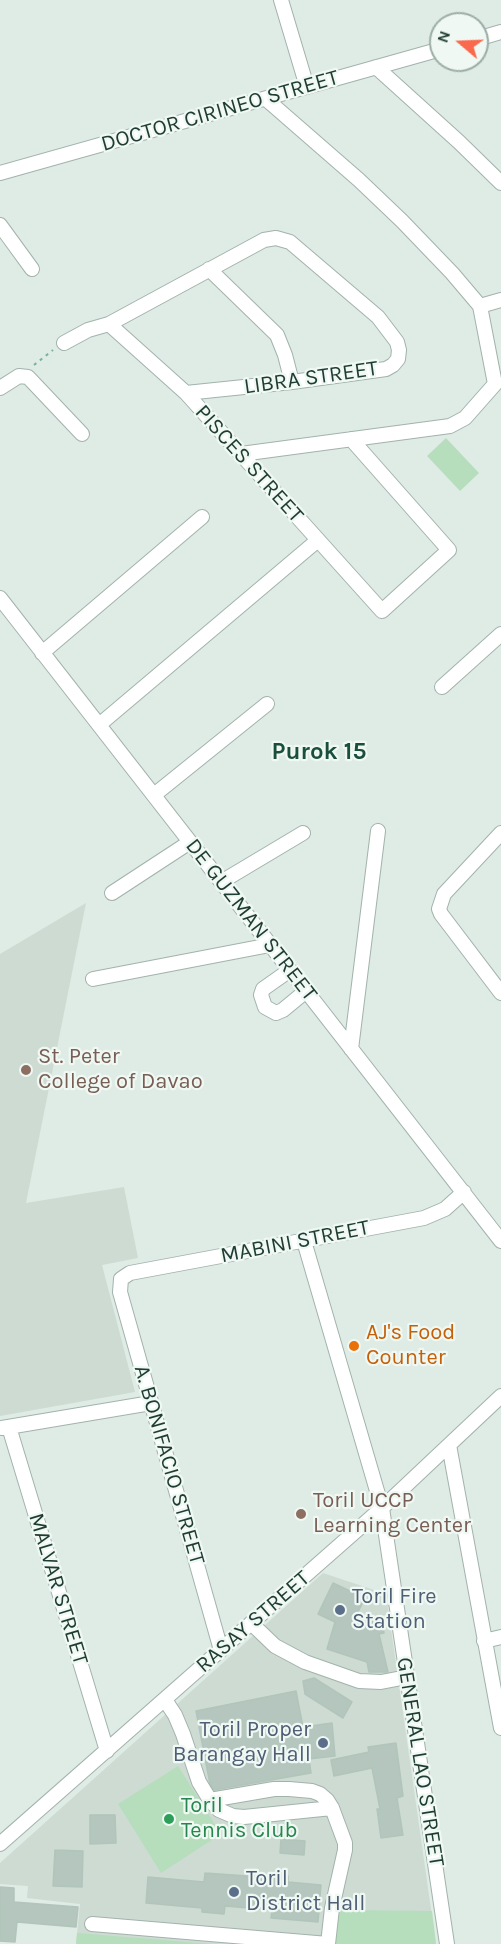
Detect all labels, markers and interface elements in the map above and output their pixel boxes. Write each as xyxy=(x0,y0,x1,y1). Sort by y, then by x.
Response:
north arrow xyxy=(429,12,489,72)
text: N xyxy=(433,28,454,45)
street label: DOCTOR CIRINEO STREET xyxy=(98,64,342,158)
street label: LIBRA STREET xyxy=(242,356,380,400)
street label: PISCES STREET xyxy=(189,400,309,528)
district label: Purok 15 xyxy=(272,738,366,766)
street label: DE GUZMAN STREET xyxy=(179,834,323,1006)
place label: St. Peter College of Davao xyxy=(38,1044,203,1096)
marker: St. Peter College of Davao xyxy=(19,1063,33,1077)
street label: MABINI STREET xyxy=(218,1215,372,1269)
place label: AJ's Food Counter xyxy=(366,1320,455,1372)
marker: AJ's Food Counter xyxy=(347,1339,361,1353)
street label: A. BONIFACIO STREET xyxy=(128,1362,210,1568)
place label: Toril UCCP Learning Center xyxy=(313,1488,471,1540)
marker: Toril UCCP Learning Center xyxy=(294,1507,308,1521)
street label: MALVAR STREET xyxy=(22,1510,94,1668)
street label: RASAY STREET xyxy=(191,1565,315,1679)
place label: Toril Fire Station xyxy=(352,1584,437,1636)
marker: Toril Fire Station xyxy=(333,1603,347,1617)
street label: GENERAL LAO STREET xyxy=(390,1656,450,1868)
place label: Toril Proper Barangay Hall xyxy=(173,1717,311,1768)
marker: Toril Proper Barangay Hall xyxy=(316,1736,330,1750)
place label: Toril Tennis Club xyxy=(181,1793,298,1844)
marker: Toril Tennis Club xyxy=(162,1812,176,1826)
place label: Toril District Hall xyxy=(246,1866,365,1918)
marker: Toril District Hall xyxy=(227,1885,241,1899)

